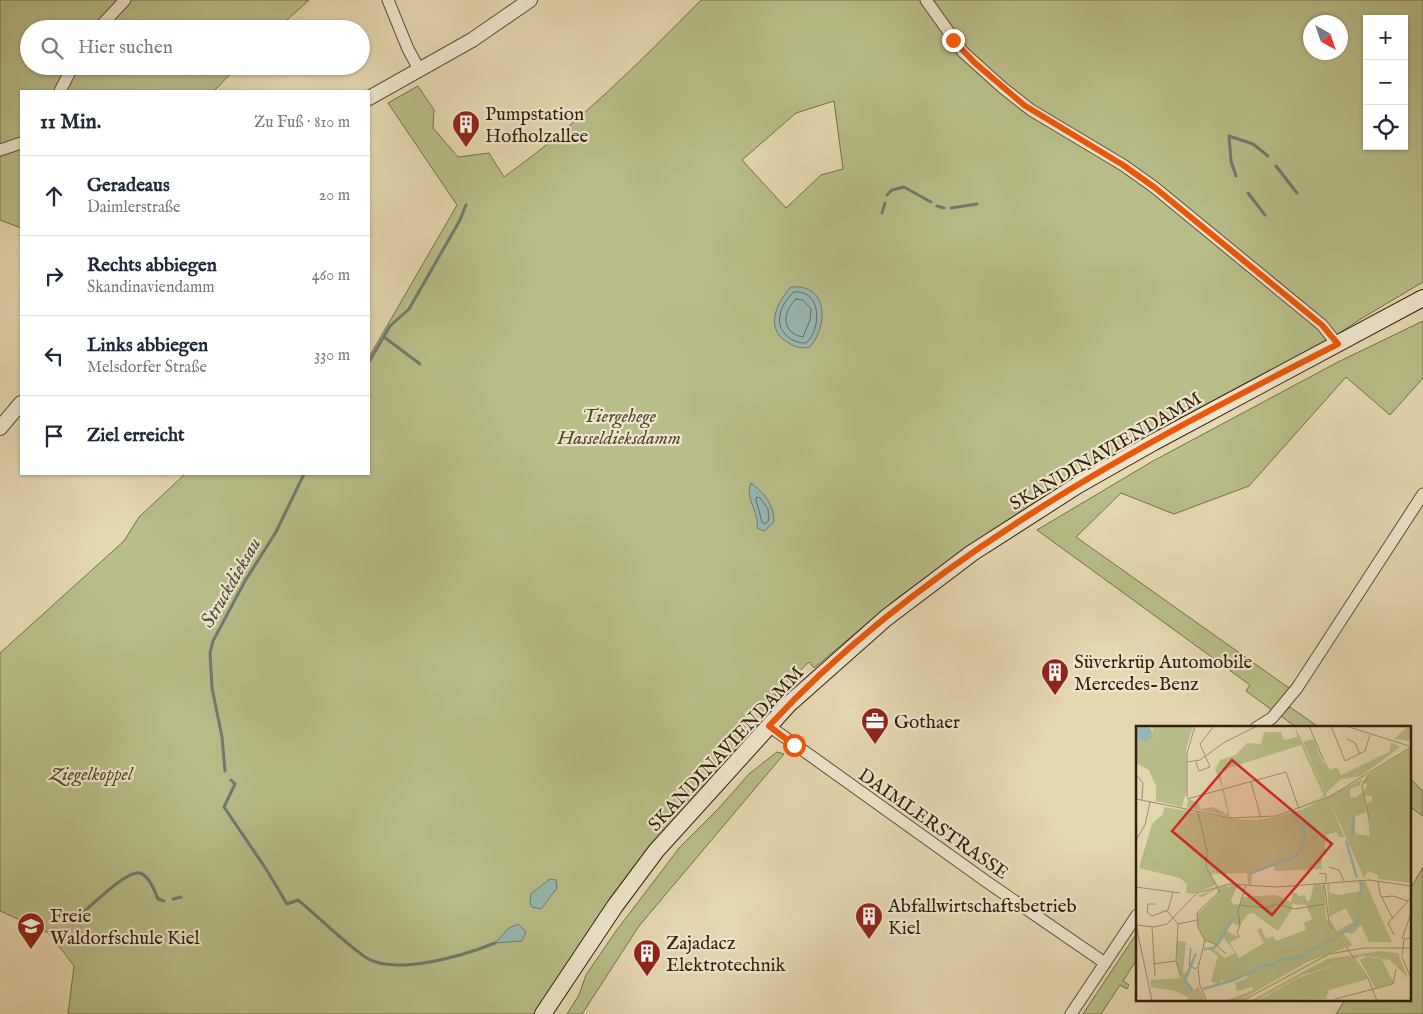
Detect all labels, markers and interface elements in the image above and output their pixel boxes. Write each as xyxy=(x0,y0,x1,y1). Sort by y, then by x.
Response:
north arrow xyxy=(1303,15,1348,60)
map controls xyxy=(1363,15,1408,150)
button: + xyxy=(1363,15,1408,60)
search box xyxy=(20,20,370,75)
route end xyxy=(942,29,965,52)
icon: search xyxy=(38,34,66,62)
text: Hier suchen xyxy=(78,36,173,60)
button: − xyxy=(1363,60,1408,105)
place label: Pumpstation Hofholzallee xyxy=(485,103,589,149)
button: locate xyxy=(1363,105,1408,150)
text: 11 Min. xyxy=(40,109,101,136)
building icon: Pumpstation Hofholzallee xyxy=(451,109,481,148)
text: Zu Fuß · 810 m xyxy=(254,113,350,133)
text: Geradeaus xyxy=(87,174,170,198)
icon: ahead xyxy=(40,182,68,210)
text: 20 m xyxy=(319,186,350,206)
text: Daimlerstraße xyxy=(87,198,180,218)
text: Rechts abbiegen xyxy=(87,254,217,278)
icon: right xyxy=(40,262,68,290)
text: 460 m xyxy=(312,266,350,286)
text: Skandinaviendamm xyxy=(87,278,215,298)
text: Links abbiegen xyxy=(87,334,208,358)
icon: left xyxy=(40,342,68,370)
text: 330 m xyxy=(314,346,350,366)
text: Melsdorfer Straße xyxy=(87,358,207,378)
street label: SKANDINAVIENDAMM xyxy=(1006,387,1206,517)
park label: Tiergehege Hasseldieksdamm xyxy=(556,405,681,451)
icon: arrive xyxy=(40,422,68,450)
text: Ziel erreicht xyxy=(87,424,185,448)
water label: Struckdieksau xyxy=(195,533,267,632)
place label: Süverkrüp Automobile Mercedes-Benz xyxy=(1074,651,1253,697)
building icon: Süverkrüp Automobile Mercedes-Benz xyxy=(1040,657,1070,696)
street label: SKANDINAVIENDAMM xyxy=(643,661,810,837)
office icon: Gothaer xyxy=(860,706,890,745)
place label: Gothaer xyxy=(894,711,960,735)
inset map xyxy=(1136,726,1410,1002)
route start xyxy=(783,734,806,757)
park label: Ziegelkoppel xyxy=(48,763,134,787)
street label: DAIMLERSTRASSE xyxy=(853,764,1013,886)
place label: Abfallwirtschaftsbetrieb Kiel xyxy=(887,895,1077,941)
building icon: Abfallwirtschaftsbetrieb Kiel xyxy=(854,901,884,940)
place label: Freie Waldorfschule Kiel xyxy=(50,905,201,951)
school or university icon: Freie Waldorfschule Kiel xyxy=(16,911,46,950)
place label: Zajadacz Elektrotechnik xyxy=(666,932,787,978)
building icon: Zajadacz Elektrotechnik xyxy=(632,938,662,977)

